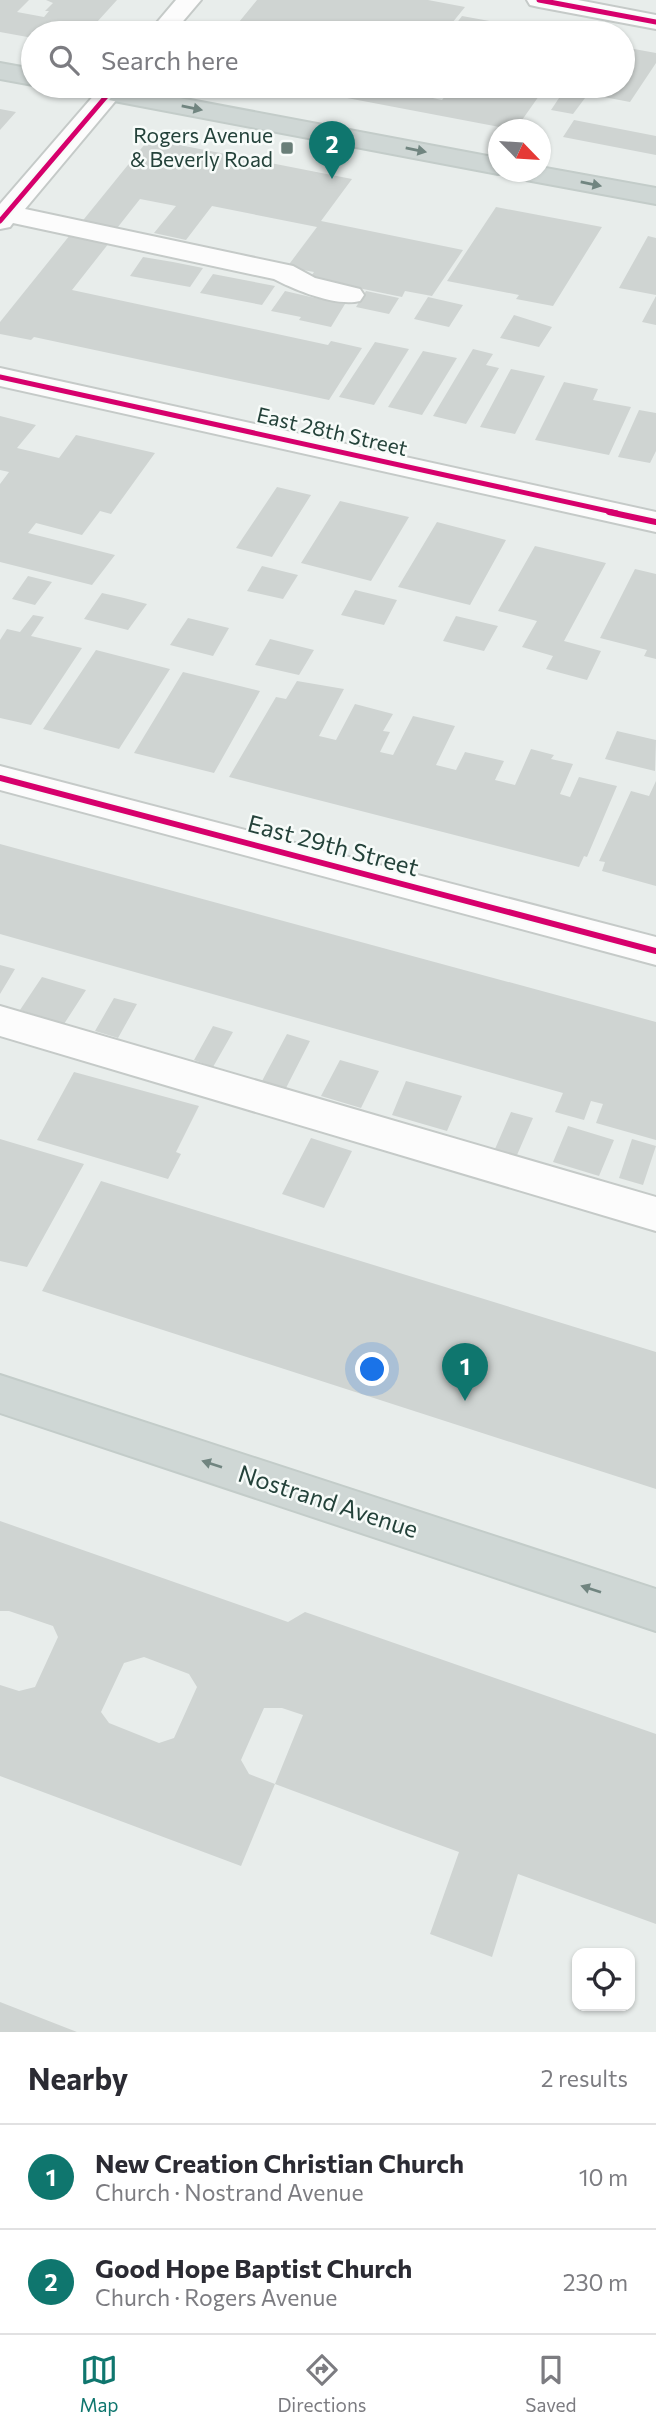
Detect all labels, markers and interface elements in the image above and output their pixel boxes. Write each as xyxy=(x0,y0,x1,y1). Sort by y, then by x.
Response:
search box xyxy=(21,21,635,98)
icon: search xyxy=(45,41,83,79)
text: Search here xyxy=(101,44,239,75)
one-way arrow xyxy=(181,103,203,114)
north arrow xyxy=(488,119,551,182)
pin: 2 xyxy=(309,121,355,179)
place label: Rogers Avenue & Beverly Road xyxy=(130,122,273,171)
marker: Rogers Avenue & Beverly Road xyxy=(279,140,295,156)
one-way arrow xyxy=(405,145,427,156)
one-way arrow xyxy=(580,179,602,190)
street label: East 28th Street xyxy=(255,401,410,460)
street label: East 29th Street xyxy=(245,808,422,881)
pin: 1 xyxy=(442,1343,488,1401)
your location xyxy=(355,1352,389,1386)
one-way arrow xyxy=(202,1458,223,1469)
street label: Nostrand Avenue xyxy=(235,1458,422,1543)
one-way arrow xyxy=(581,1583,602,1593)
map controls xyxy=(572,1948,635,2011)
button: locate xyxy=(572,1948,635,2011)
text: Nearby xyxy=(28,2059,128,2096)
text: 2 results xyxy=(541,2064,628,2092)
text: New Creation Christian Church xyxy=(95,2147,464,2178)
text: 1 xyxy=(46,2163,56,2191)
text: 10 m xyxy=(579,2163,628,2191)
text: Church · Nostrand Avenue xyxy=(95,2178,364,2206)
text: Good Hope Baptist Church xyxy=(95,2252,412,2283)
text: 2 xyxy=(44,2268,58,2296)
text: 230 m xyxy=(563,2268,628,2296)
text: Church · Rogers Avenue xyxy=(95,2283,337,2311)
tab: Map xyxy=(79,2351,119,2416)
tab: Directions xyxy=(277,2351,367,2416)
tab: Saved xyxy=(525,2351,577,2416)

